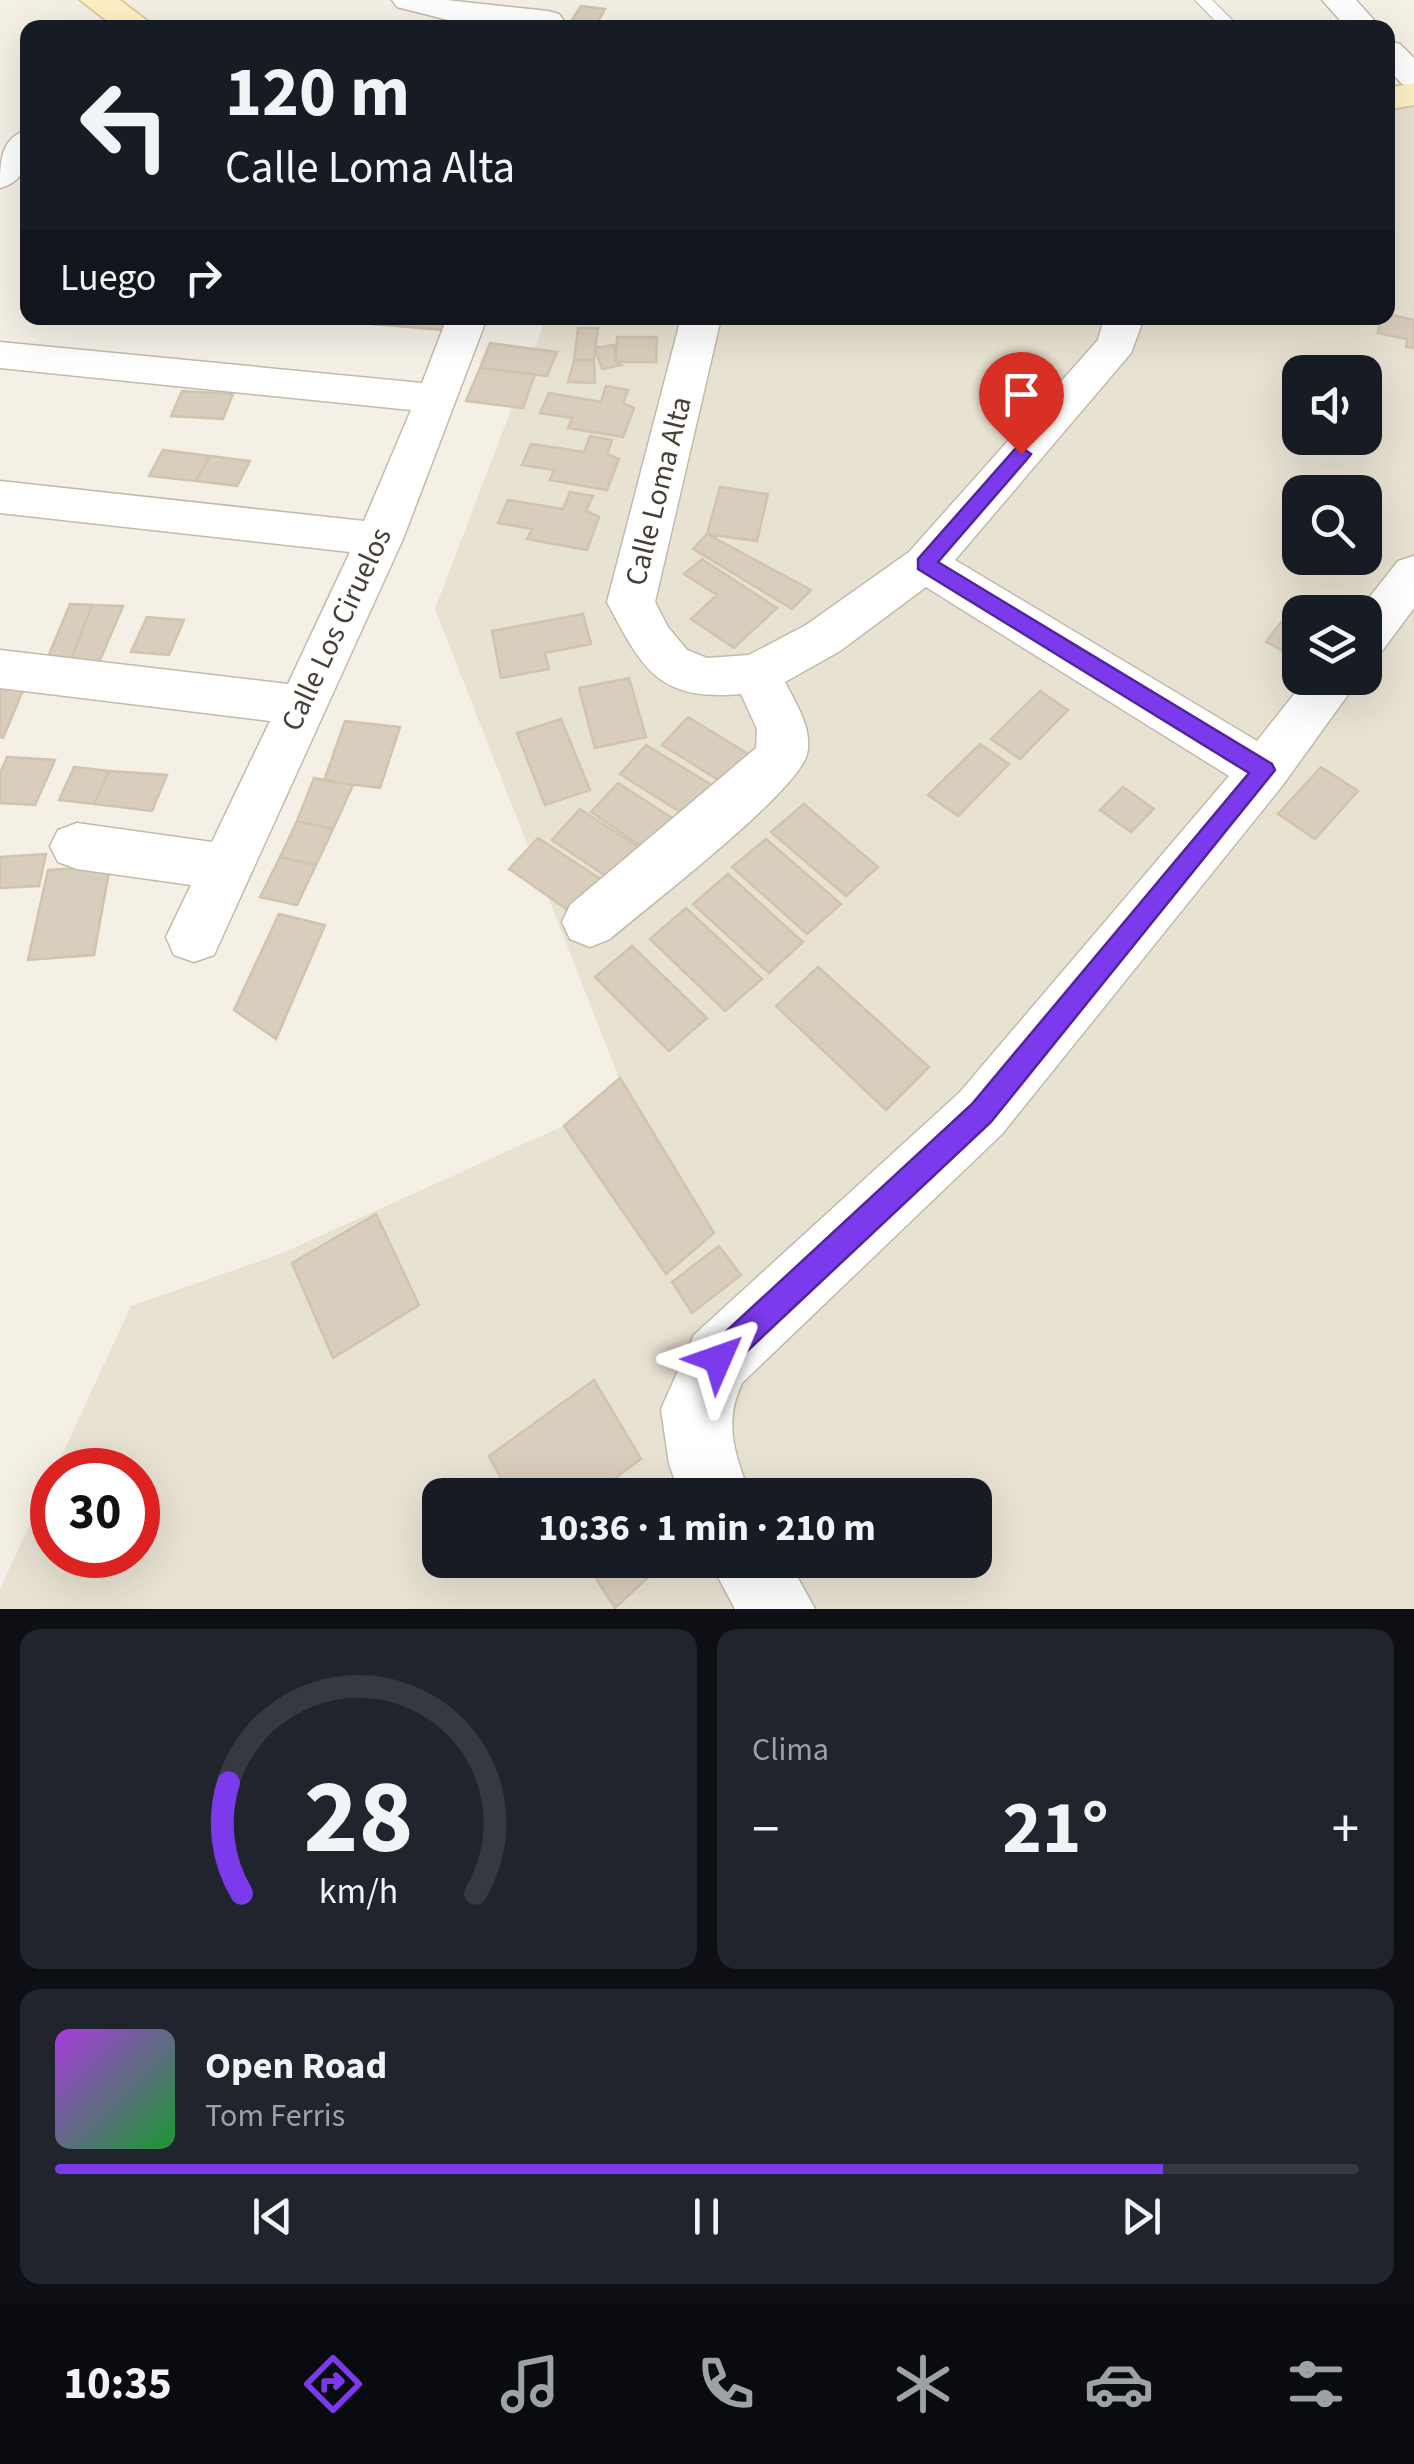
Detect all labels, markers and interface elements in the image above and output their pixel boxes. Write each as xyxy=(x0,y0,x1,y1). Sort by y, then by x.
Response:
text: 120 m xyxy=(225,43,410,143)
icon: left xyxy=(60,60,190,190)
text: Calle Loma Alta xyxy=(225,136,515,200)
icon: right xyxy=(176,250,231,305)
text: Luego xyxy=(60,251,156,305)
pin xyxy=(979,352,1064,455)
map controls xyxy=(1282,355,1382,695)
button: sound xyxy=(1282,355,1382,455)
icon: arrive xyxy=(994,367,1049,422)
street label: Calle Loma Alta xyxy=(614,392,703,590)
button: search xyxy=(1282,475,1382,575)
street label: Calle Los Ciruelos xyxy=(270,520,402,738)
button: layers xyxy=(1282,595,1382,695)
position arrow xyxy=(666,1307,770,1411)
speed limit sign: 30 xyxy=(30,1448,160,1578)
text: 10:36 · 1 min · 210 m xyxy=(538,1501,876,1555)
text: Clima xyxy=(752,1727,829,1773)
text: 28 xyxy=(304,1745,413,1893)
text: 21° xyxy=(1002,1775,1109,1882)
text: − xyxy=(752,1791,779,1869)
text: + xyxy=(1332,1791,1359,1869)
text: km/h xyxy=(319,1866,398,1917)
text: Open Road xyxy=(205,2039,387,2093)
text: Tom Ferris xyxy=(205,2093,345,2139)
icon: previous xyxy=(245,2189,300,2244)
icon: pause xyxy=(679,2189,734,2244)
icon: next xyxy=(1114,2189,1169,2244)
icon: directions xyxy=(298,2349,368,2419)
icon: music xyxy=(495,2349,565,2419)
icon: phone xyxy=(691,2349,761,2419)
icon: climate xyxy=(888,2349,958,2419)
icon: car xyxy=(1084,2349,1154,2419)
icon: filters xyxy=(1281,2349,1351,2419)
text: 10:35 xyxy=(63,2352,172,2416)

